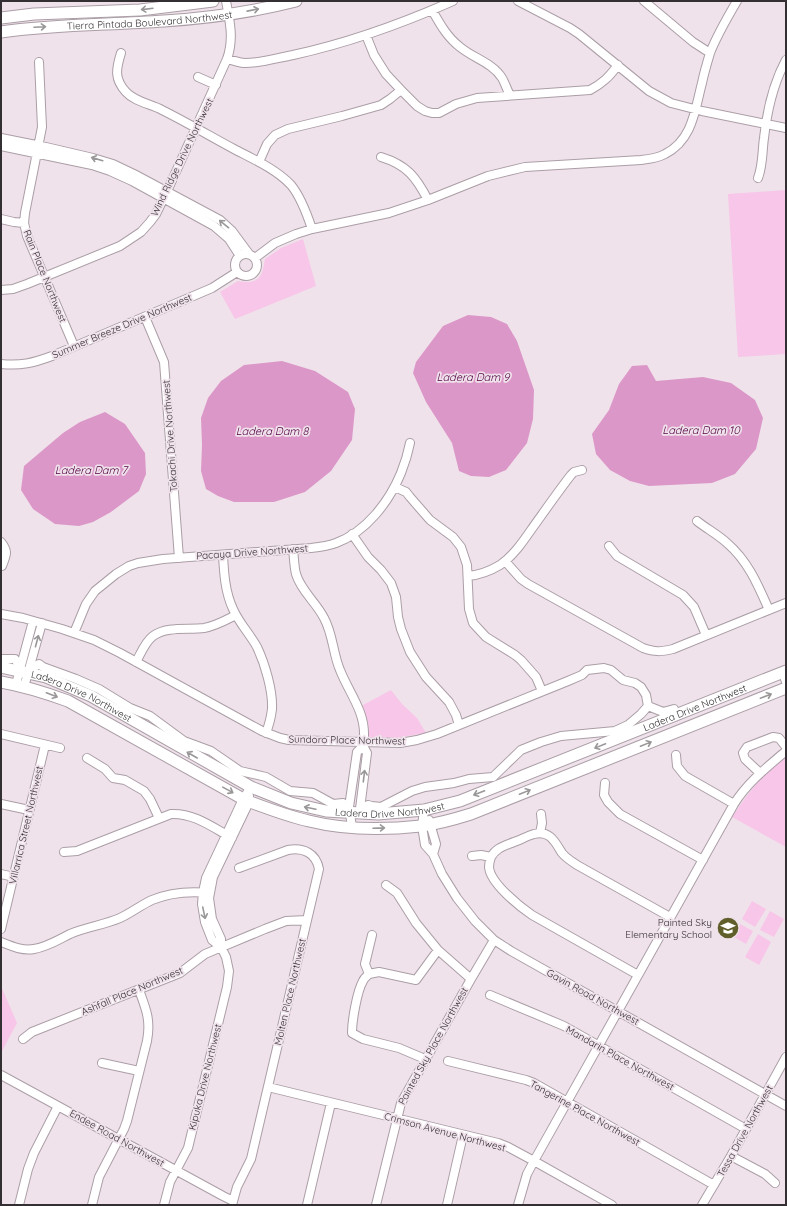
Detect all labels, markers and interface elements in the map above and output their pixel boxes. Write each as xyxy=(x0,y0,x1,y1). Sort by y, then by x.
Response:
one-way arrow xyxy=(141,5,154,13)
one-way arrow xyxy=(246,6,259,14)
street label: Tierra Pintada Boulevard Northwest xyxy=(66,7,234,32)
one-way arrow xyxy=(33,24,46,31)
street label: Wind Ridge Drive Northwest xyxy=(148,95,217,218)
one-way arrow xyxy=(90,155,103,162)
one-way arrow xyxy=(219,220,230,229)
street label: Rain Place Northwest xyxy=(20,228,70,325)
street label: Summer Breeze Drive Northwest xyxy=(50,290,194,361)
water label: Ladera Dam 9 xyxy=(437,370,510,384)
street label: Tokachi Drive Northwest xyxy=(160,379,180,492)
water label: Ladera Dam 10 xyxy=(662,423,741,437)
water label: Ladera Dam 8 xyxy=(236,424,309,438)
water label: Ladera Dam 7 xyxy=(55,463,130,477)
street label: Pacaya Drive Northwest xyxy=(196,542,309,562)
one-way arrow xyxy=(33,635,41,648)
street label: Ladera Drive Northwest xyxy=(30,667,135,725)
street label: Ladera Drive Northwest xyxy=(641,681,749,734)
one-way arrow xyxy=(760,691,772,699)
one-way arrow xyxy=(46,692,58,700)
street label: Sundoro Place Northwest xyxy=(288,732,406,748)
one-way arrow xyxy=(639,739,651,747)
one-way arrow xyxy=(594,742,606,750)
one-way arrow xyxy=(186,750,198,758)
street label: Villarrica Street Northwest xyxy=(6,764,46,885)
one-way arrow xyxy=(360,770,368,783)
one-way arrow xyxy=(222,787,234,795)
one-way arrow xyxy=(518,788,530,796)
one-way arrow xyxy=(474,790,486,798)
street label: Ladera Drive Northwest xyxy=(335,799,446,820)
one-way arrow xyxy=(304,803,317,811)
one-way arrow xyxy=(372,824,385,832)
one-way arrow xyxy=(200,906,208,919)
school or university icon: Painted Sky Elementary School xyxy=(715,915,741,941)
place label: Painted Sky Elementary School xyxy=(625,916,712,941)
street label: Molten Place Northwest xyxy=(271,937,309,1047)
street label: Ashfall Place Northwest xyxy=(79,963,185,1018)
street label: Gavin Road Northwest xyxy=(544,966,642,1028)
street label: Painted Sky Place Northwest xyxy=(395,984,471,1107)
street label: Kipuka Drive Northwest xyxy=(186,1022,225,1131)
street label: Mandarin Place Northwest xyxy=(563,1023,677,1094)
street label: Tangerine Place Northwest xyxy=(528,1077,643,1149)
street label: Tessa Drive Northwest xyxy=(714,1082,776,1179)
street label: Endee Road Northwest xyxy=(67,1106,167,1170)
street label: Crimson Avenue Northwest xyxy=(383,1110,508,1155)

